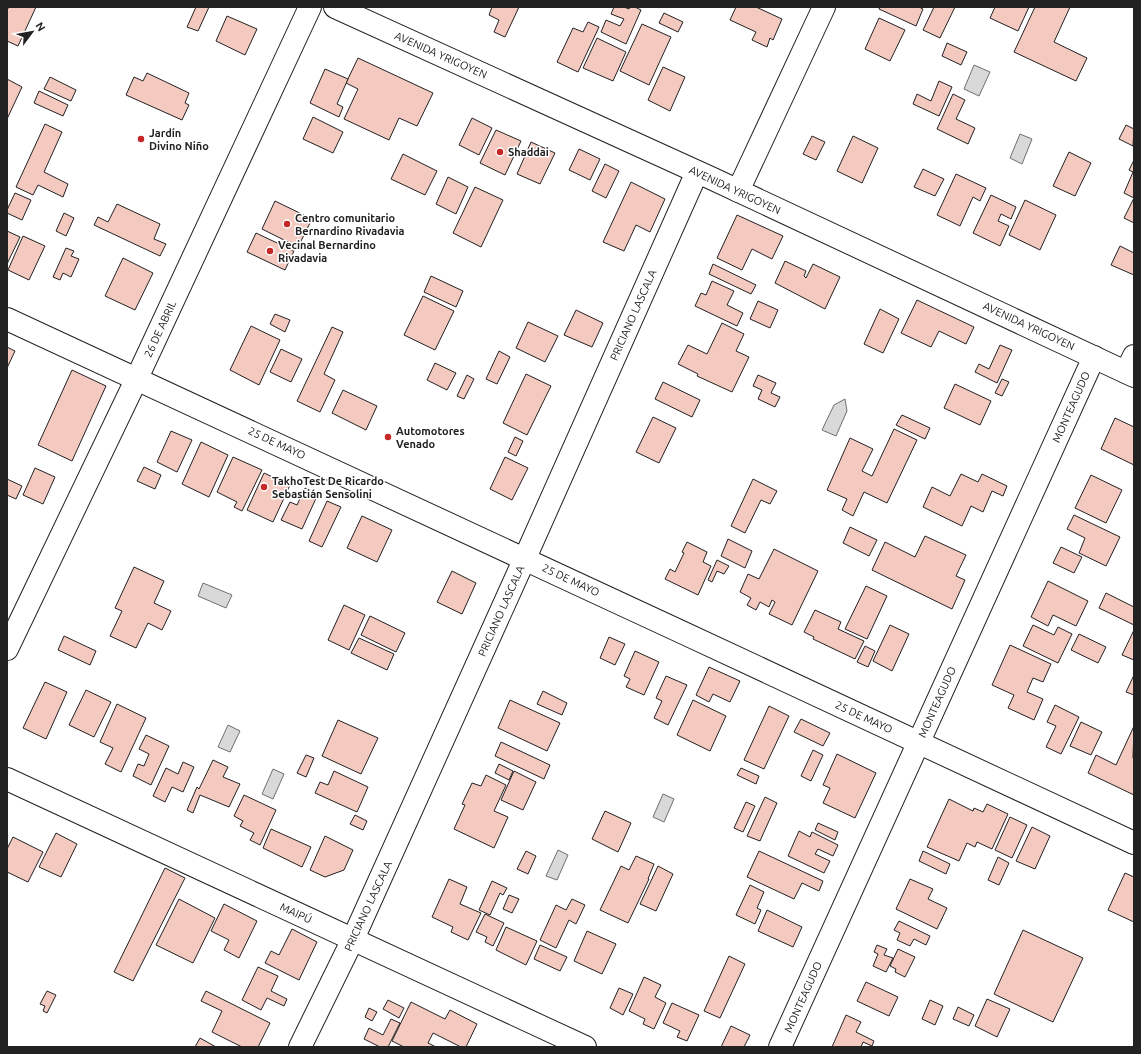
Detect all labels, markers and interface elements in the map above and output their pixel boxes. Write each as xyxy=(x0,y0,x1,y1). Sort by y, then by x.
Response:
north arrow xyxy=(12,12,52,52)
text: N xyxy=(33,20,48,33)
street label: AVENIDA YRIGOYEN xyxy=(393,29,489,81)
place label: Jardín Divino Niño xyxy=(149,127,209,152)
marker: Jardín Divino Niño xyxy=(136,134,146,144)
place label: Shaddai xyxy=(508,146,549,158)
marker: Shaddai xyxy=(495,147,505,157)
street label: AVENIDA YRIGOYEN xyxy=(687,164,783,216)
place label: Centro comunitario Bernardino Rivadavia xyxy=(295,212,405,237)
marker: Centro comunitario Bernardino Rivadavia xyxy=(282,219,292,229)
place label: Vecinal Bernardino Rivadavia xyxy=(278,239,376,264)
marker: Vecinal Bernardino Rivadavia xyxy=(265,246,275,256)
street label: PRICIANO LASCALA xyxy=(608,267,659,362)
street label: 26 DE ABRIL xyxy=(142,299,178,359)
street label: AVENIDA YRIGOYEN xyxy=(981,300,1077,352)
street label: MONTEAGUDO xyxy=(1050,370,1092,444)
street label: 25 DE MAYO xyxy=(246,424,308,462)
place label: Automotores Venado xyxy=(396,425,465,450)
marker: Automotores Venado xyxy=(383,432,393,442)
place label: TakhoTest De Ricardo Sebastián Sensolini xyxy=(272,475,384,500)
marker: TakhoTest De Ricardo Sebastián Sensolini xyxy=(259,482,269,492)
street label: 25 DE MAYO xyxy=(540,561,602,599)
street label: PRICIANO LASCALA xyxy=(476,563,527,658)
street label: MONTEAGUDO xyxy=(916,665,958,739)
street label: 25 DE MAYO xyxy=(833,698,895,736)
street label: PRICIANO LASCALA xyxy=(342,858,395,953)
street label: MAIPÚ xyxy=(278,900,314,926)
street label: MONTEAGUDO xyxy=(782,960,824,1034)

